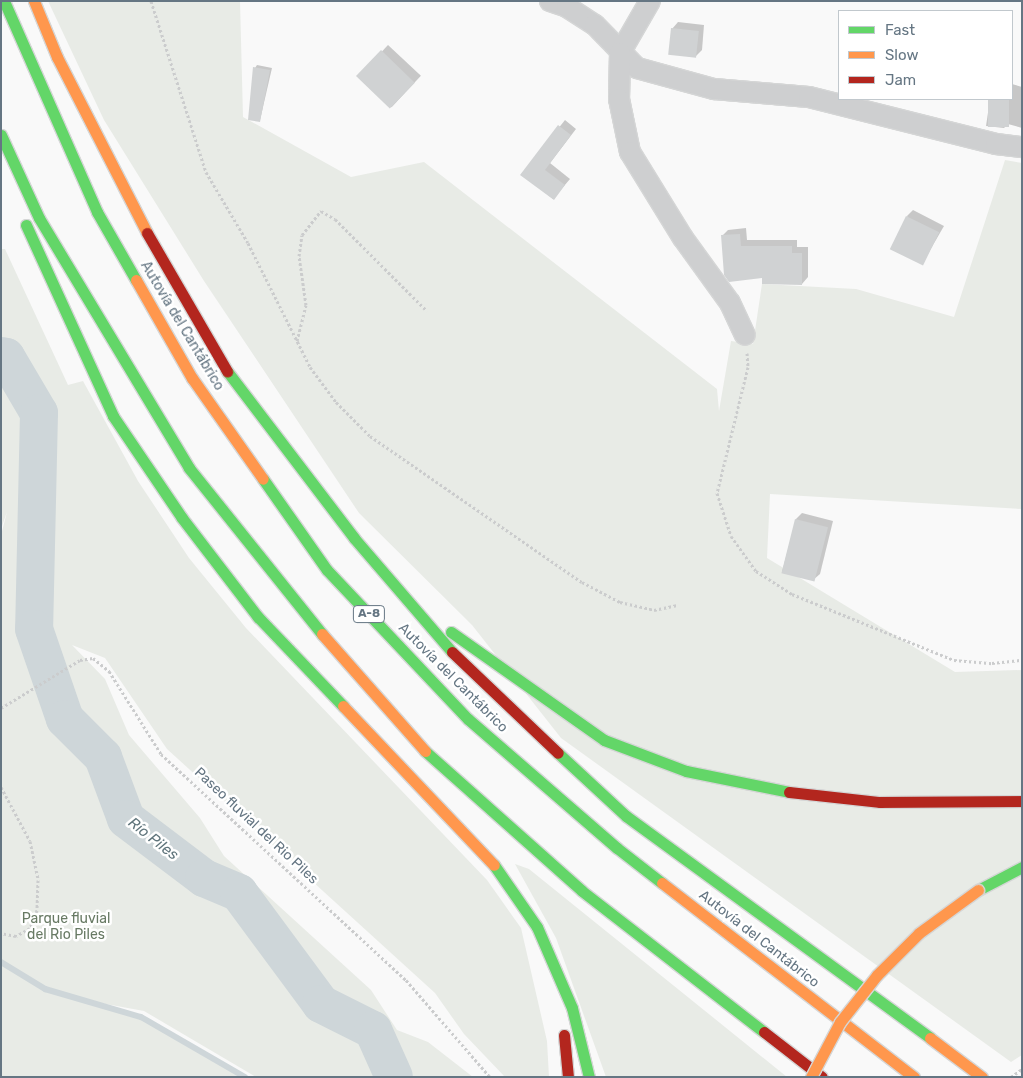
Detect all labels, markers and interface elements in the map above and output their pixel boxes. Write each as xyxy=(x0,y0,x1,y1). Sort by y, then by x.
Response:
legend xyxy=(838,10,1013,100)
text: Fast xyxy=(885,21,915,39)
text: Slow xyxy=(885,46,918,64)
text: Jam xyxy=(885,71,916,89)
street label: Autovía del Cantábrico xyxy=(137,258,227,394)
road number: A-8 xyxy=(353,604,385,624)
street label: Autovía del Cantábrico xyxy=(395,620,511,736)
street label: Paseo fluvial del Rio Piles xyxy=(191,764,321,888)
water label: Río Piles xyxy=(124,814,182,864)
street label: Autovía del Cantábrico xyxy=(696,887,822,991)
park label: Parque fluvial del Rio Piles xyxy=(22,911,110,944)

